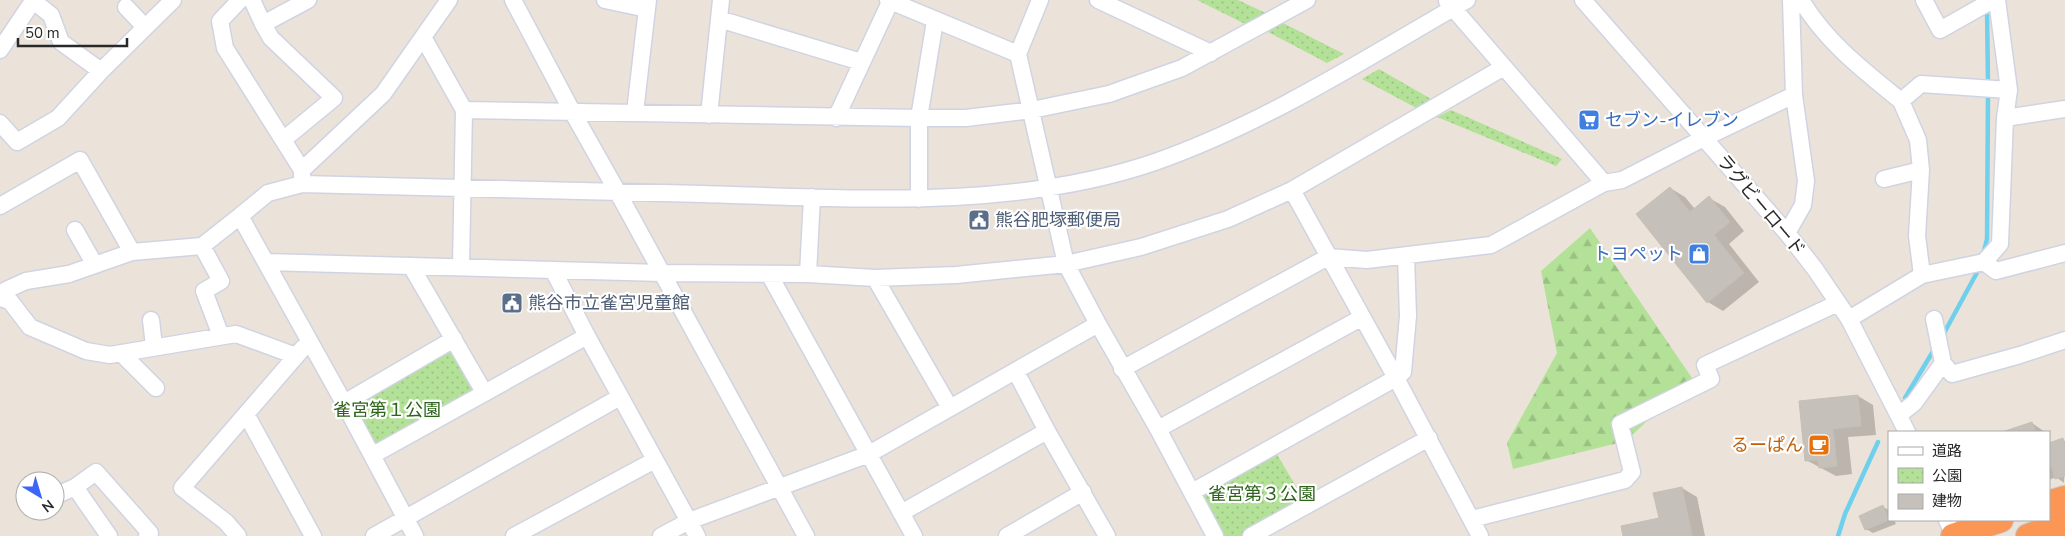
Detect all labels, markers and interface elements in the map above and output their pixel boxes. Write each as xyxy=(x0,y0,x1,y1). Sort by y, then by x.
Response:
scale bar xyxy=(18,15,126,47)
text: 50 m xyxy=(25,23,60,43)
supermarket icon: セブン-イレブン xyxy=(1577,108,1601,132)
place label: セブン-イレブン xyxy=(1605,108,1739,132)
street label: ラグビーロード xyxy=(1711,149,1811,261)
public building icon: 熊谷肥塚郵便局 xyxy=(967,208,991,232)
place label: 熊谷肥塚郵便局 xyxy=(995,208,1121,232)
place label: トヨペット xyxy=(1593,242,1683,266)
shop icon: トヨペット xyxy=(1687,242,1711,266)
public building icon: 熊谷市立雀宮児童館 xyxy=(500,291,524,315)
place label: 熊谷市立雀宮児童館 xyxy=(528,291,690,315)
park label: 雀宮第１公園 xyxy=(333,398,441,422)
legend xyxy=(1888,431,2050,521)
place label: るーぱん xyxy=(1731,433,1803,457)
cafe icon: るーぱん xyxy=(1807,433,1831,457)
text: 道路 xyxy=(1932,441,1962,461)
text: 公園 xyxy=(1932,466,1962,486)
north arrow xyxy=(15,471,65,521)
park label: 雀宮第３公園 xyxy=(1208,482,1316,506)
text: 建物 xyxy=(1932,491,1962,511)
text: N xyxy=(38,495,58,517)

